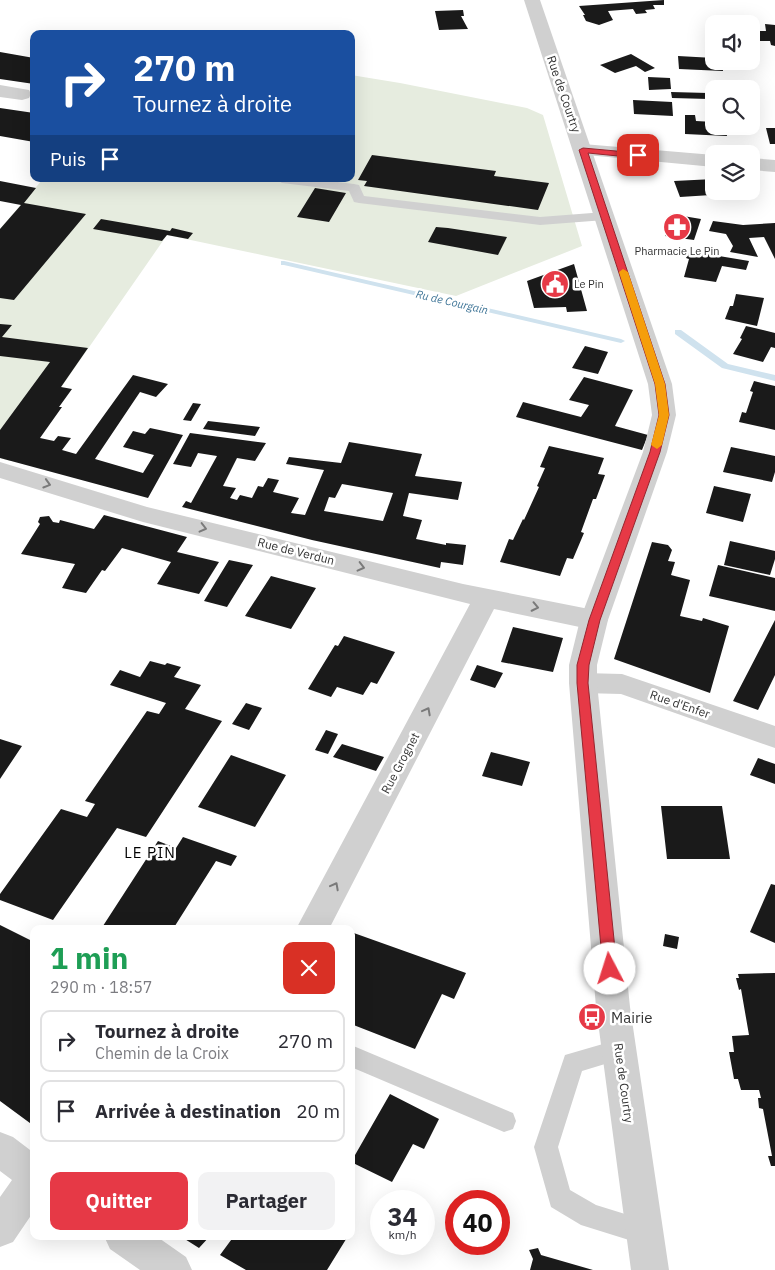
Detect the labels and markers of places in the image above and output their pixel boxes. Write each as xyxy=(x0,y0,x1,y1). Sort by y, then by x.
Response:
pin xyxy=(617,134,659,176)
pharmacy icon: Pharmacie Le Pin xyxy=(662,212,692,242)
place label: Pharmacie Le Pin xyxy=(635,244,719,258)
public building icon: Le Pin xyxy=(540,269,570,299)
place label: Le Pin xyxy=(574,277,604,291)
bus stop icon: Mairie xyxy=(577,1002,607,1032)
place label: Mairie xyxy=(611,1008,652,1027)

